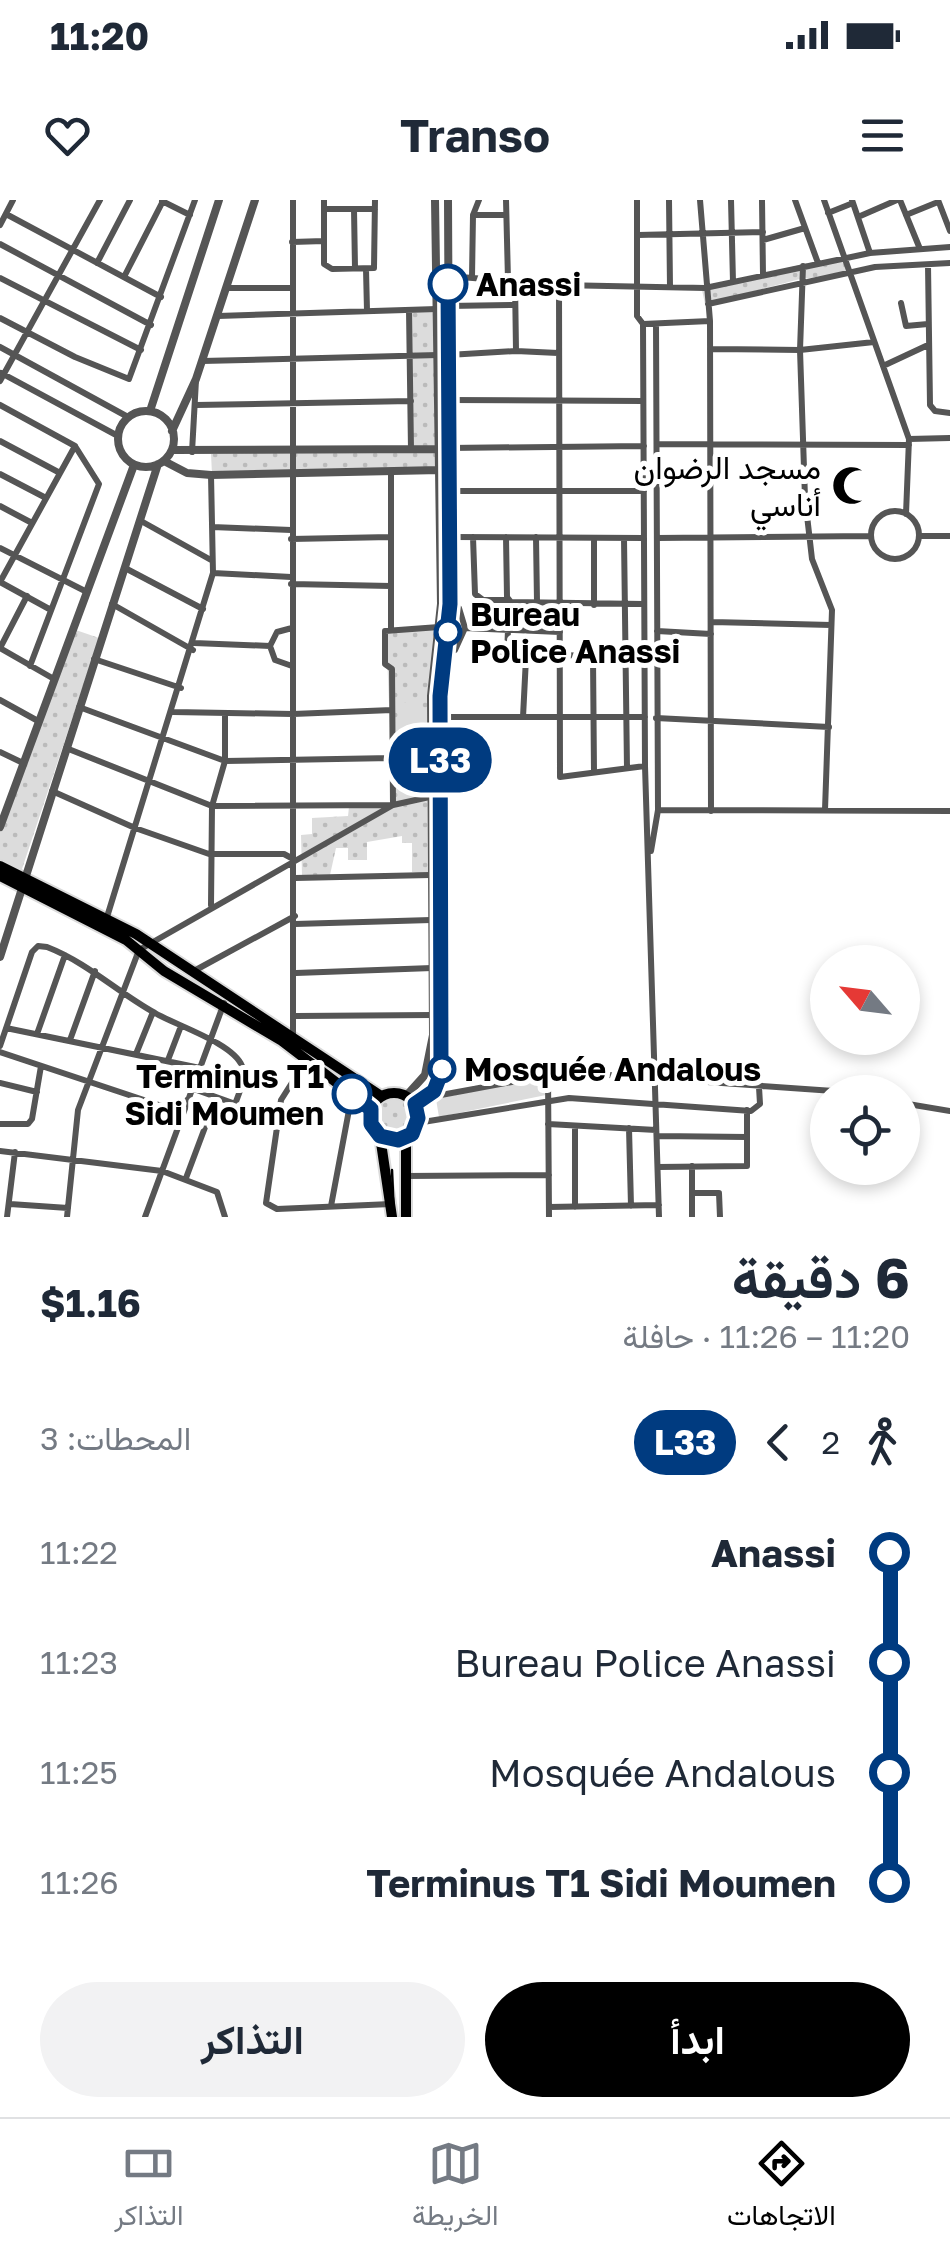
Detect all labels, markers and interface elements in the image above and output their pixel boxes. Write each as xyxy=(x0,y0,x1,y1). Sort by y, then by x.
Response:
text: 11:20 xyxy=(50,13,149,58)
icon: heart xyxy=(40,108,95,163)
text: Transo xyxy=(400,108,550,162)
icon: menu xyxy=(855,108,910,163)
marker: Anassi xyxy=(429,265,467,303)
place label: Anassi xyxy=(476,265,581,303)
place label: مسجد الرضوان أناسي xyxy=(634,448,821,531)
mosque icon: مسجد الرضوان أناسي xyxy=(830,464,872,506)
place label: Bureau Police Anassi xyxy=(470,595,680,670)
marker: Bureau Police Anassi xyxy=(435,619,461,645)
line badge: L33 xyxy=(382,728,498,792)
text: L33 xyxy=(409,739,471,781)
north arrow xyxy=(810,945,920,1055)
map controls xyxy=(810,945,920,1185)
place label: Mosquée Andalous xyxy=(464,1050,761,1088)
marker: Mosquée Andalous xyxy=(429,1056,455,1082)
place label: Terminus T1 Sidi Moumen xyxy=(124,1057,324,1132)
marker: Terminus T1 Sidi Moumen xyxy=(333,1075,371,1113)
button: locate xyxy=(810,1075,920,1185)
text: 6 دقيقة xyxy=(732,1244,910,1310)
text: $1.16 xyxy=(40,1280,141,1325)
text: 11:20 – 11:26 · حافلة xyxy=(623,1317,910,1355)
icon: back xyxy=(751,1415,806,1470)
icon: walk xyxy=(855,1415,910,1470)
text: المحطات: 3 xyxy=(40,1419,191,1457)
text: L33 xyxy=(654,1421,716,1463)
text: 2 xyxy=(821,1423,840,1461)
text: Anassi xyxy=(711,1530,836,1575)
text: 11:22 xyxy=(40,1533,118,1571)
text: Bureau Police Anassi xyxy=(454,1640,836,1685)
text: 11:23 xyxy=(40,1643,118,1681)
text: Mosquée Andalous xyxy=(489,1750,836,1795)
text: 11:25 xyxy=(40,1753,118,1791)
text: Terminus T1 Sidi Moumen xyxy=(366,1860,836,1905)
text: 11:26 xyxy=(40,1863,119,1901)
button: التذاكر xyxy=(40,1982,465,2097)
button: ابدأ xyxy=(485,1982,910,2097)
tab: التذاكر xyxy=(114,2136,184,2240)
tab: الخريطة xyxy=(412,2136,499,2240)
tab: الاتجاهات xyxy=(727,2136,836,2240)

